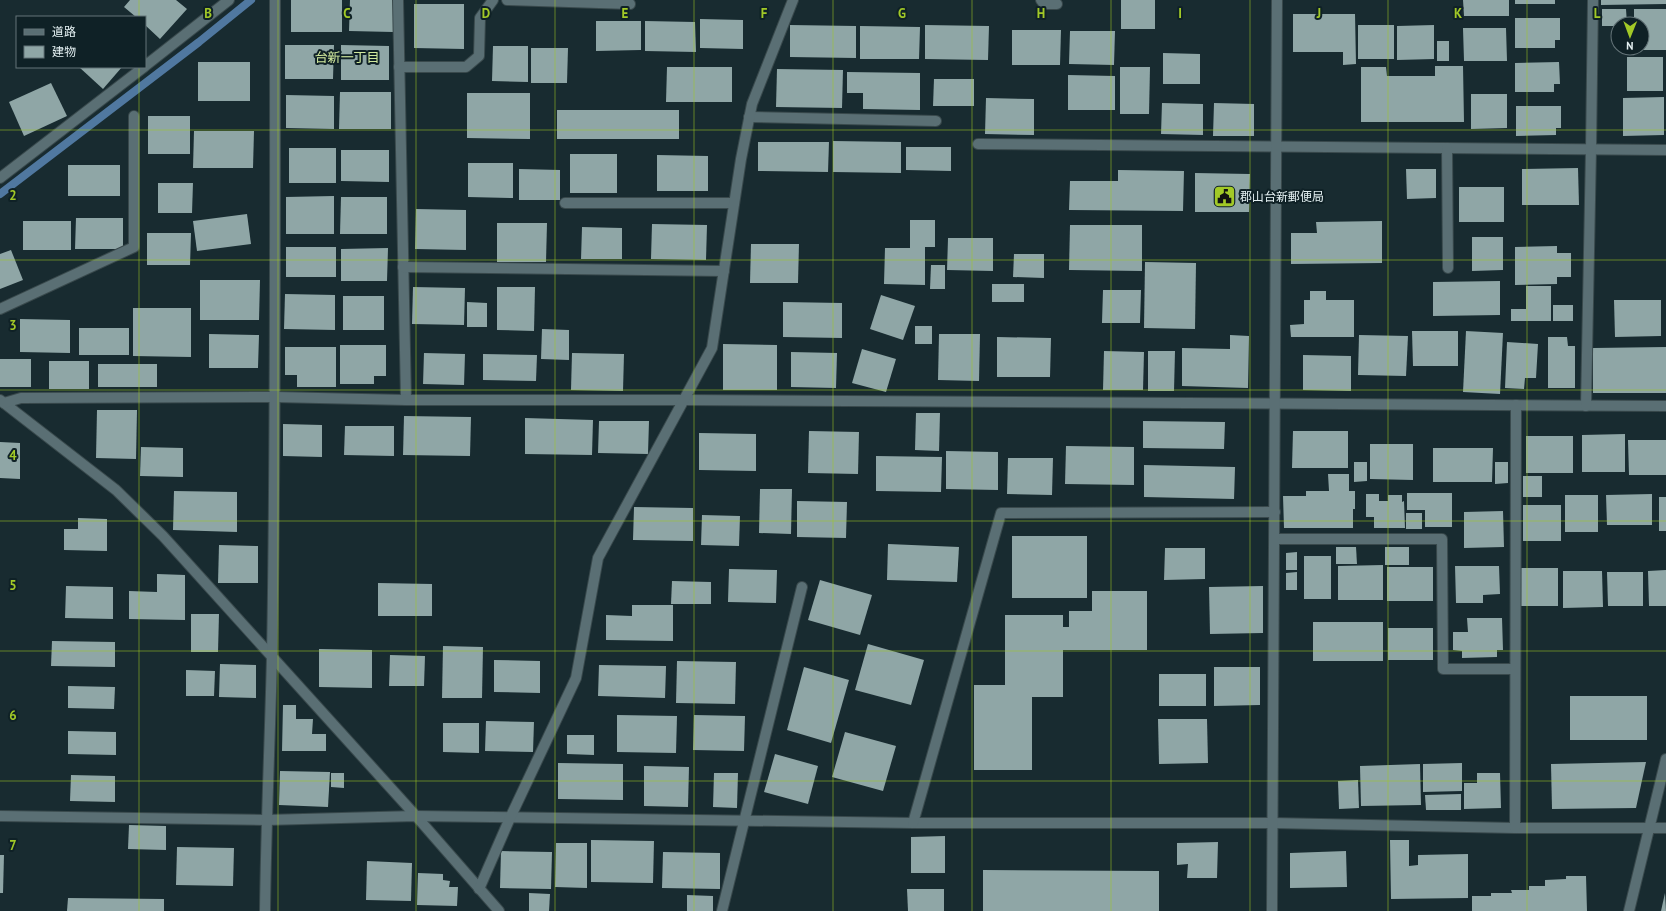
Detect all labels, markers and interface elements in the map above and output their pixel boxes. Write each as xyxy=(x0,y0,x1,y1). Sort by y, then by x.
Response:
text: B xyxy=(204,5,212,22)
text: C xyxy=(343,5,351,22)
text: D xyxy=(482,5,490,22)
text: E xyxy=(622,5,629,22)
text: F xyxy=(761,5,768,22)
text: G xyxy=(898,5,906,22)
text: H xyxy=(1037,5,1045,22)
text: I xyxy=(1178,5,1182,22)
text: J xyxy=(1316,5,1321,22)
text: K xyxy=(1454,5,1462,22)
text: L xyxy=(1594,5,1601,22)
legend xyxy=(16,16,146,68)
north arrow xyxy=(1610,16,1650,56)
text: 道路 xyxy=(52,24,76,39)
text: N xyxy=(1626,39,1634,53)
text: 建物 xyxy=(52,44,76,59)
district label: 台新一丁目 xyxy=(314,49,380,66)
public building icon: 郡山台新郵便局 xyxy=(1211,183,1237,209)
text: 2 xyxy=(9,187,17,204)
place label: 郡山台新郵便局 xyxy=(1240,189,1324,204)
text: 3 xyxy=(9,317,17,334)
text: 4 xyxy=(9,447,17,464)
text: 5 xyxy=(9,577,17,594)
text: 6 xyxy=(9,707,17,724)
text: 7 xyxy=(9,837,17,854)

